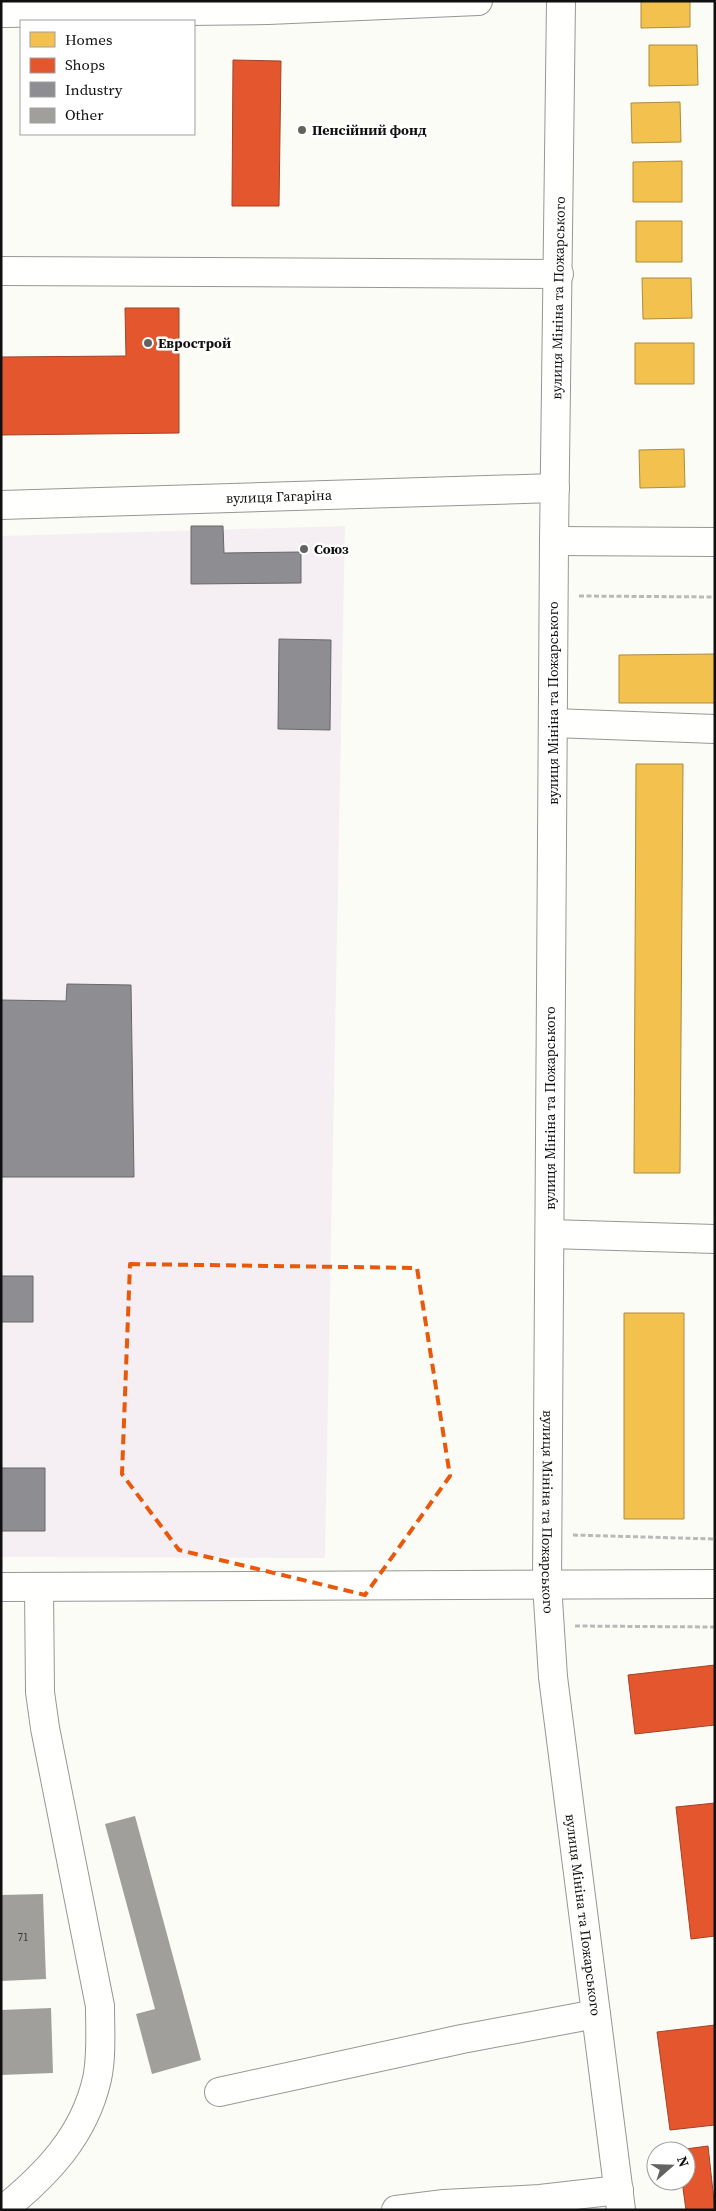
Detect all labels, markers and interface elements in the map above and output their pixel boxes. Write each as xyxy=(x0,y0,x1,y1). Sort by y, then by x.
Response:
legend xyxy=(20,20,195,135)
text: Homes xyxy=(65,29,112,50)
text: Shops xyxy=(65,54,105,75)
text: Industry xyxy=(65,79,123,100)
text: Other xyxy=(65,104,104,125)
place label: Пенсійний фонд xyxy=(312,120,427,140)
marker: Пенсійний фонд xyxy=(296,124,308,136)
street label: вулиця Мініна та Пожарського xyxy=(546,196,570,400)
place label: Еврострой xyxy=(158,333,231,353)
marker: Еврострой xyxy=(142,337,154,349)
street label: вулиця Гагаріна xyxy=(226,485,333,508)
place label: Союз xyxy=(314,539,349,559)
marker: Союз xyxy=(298,543,310,555)
street label: вулиця Мініна та Пожарського xyxy=(543,601,563,805)
street label: вулиця Мініна та Пожарського xyxy=(540,1006,560,1210)
street label: вулиця Мініна та Пожарського xyxy=(537,1410,559,1615)
street label: вулиця Мініна та Пожарського xyxy=(561,1813,606,2017)
house number: 71 xyxy=(18,1930,29,1945)
north arrow xyxy=(646,2141,696,2191)
text: N xyxy=(672,2153,694,2170)

